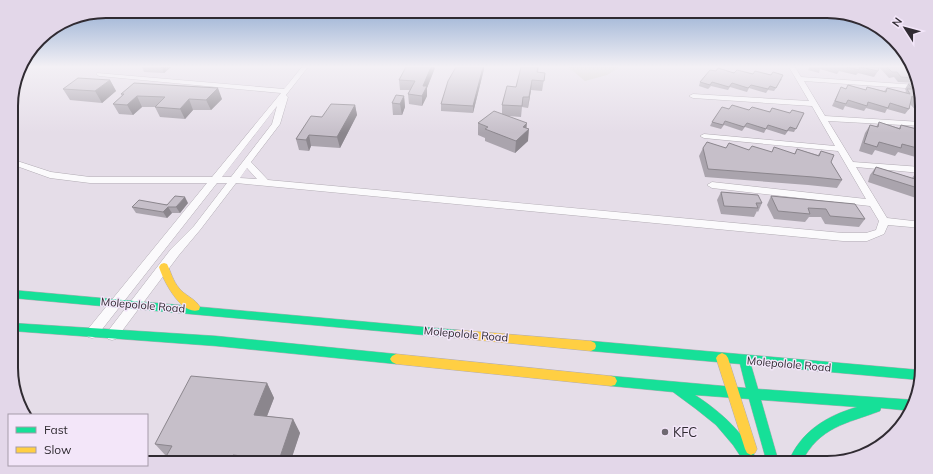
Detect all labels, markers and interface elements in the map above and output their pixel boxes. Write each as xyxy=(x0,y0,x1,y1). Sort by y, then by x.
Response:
north arrow xyxy=(885,8,925,48)
text: N xyxy=(889,15,905,30)
street label: Molepolole Road xyxy=(100,294,186,316)
street label: Molepolole Road xyxy=(423,323,509,345)
street label: Molepolole Road xyxy=(746,353,832,375)
legend xyxy=(8,414,148,466)
text: Fast xyxy=(44,422,68,437)
place label: KFC xyxy=(673,424,697,440)
marker: KFC xyxy=(660,427,670,437)
text: Slow xyxy=(44,442,72,457)

